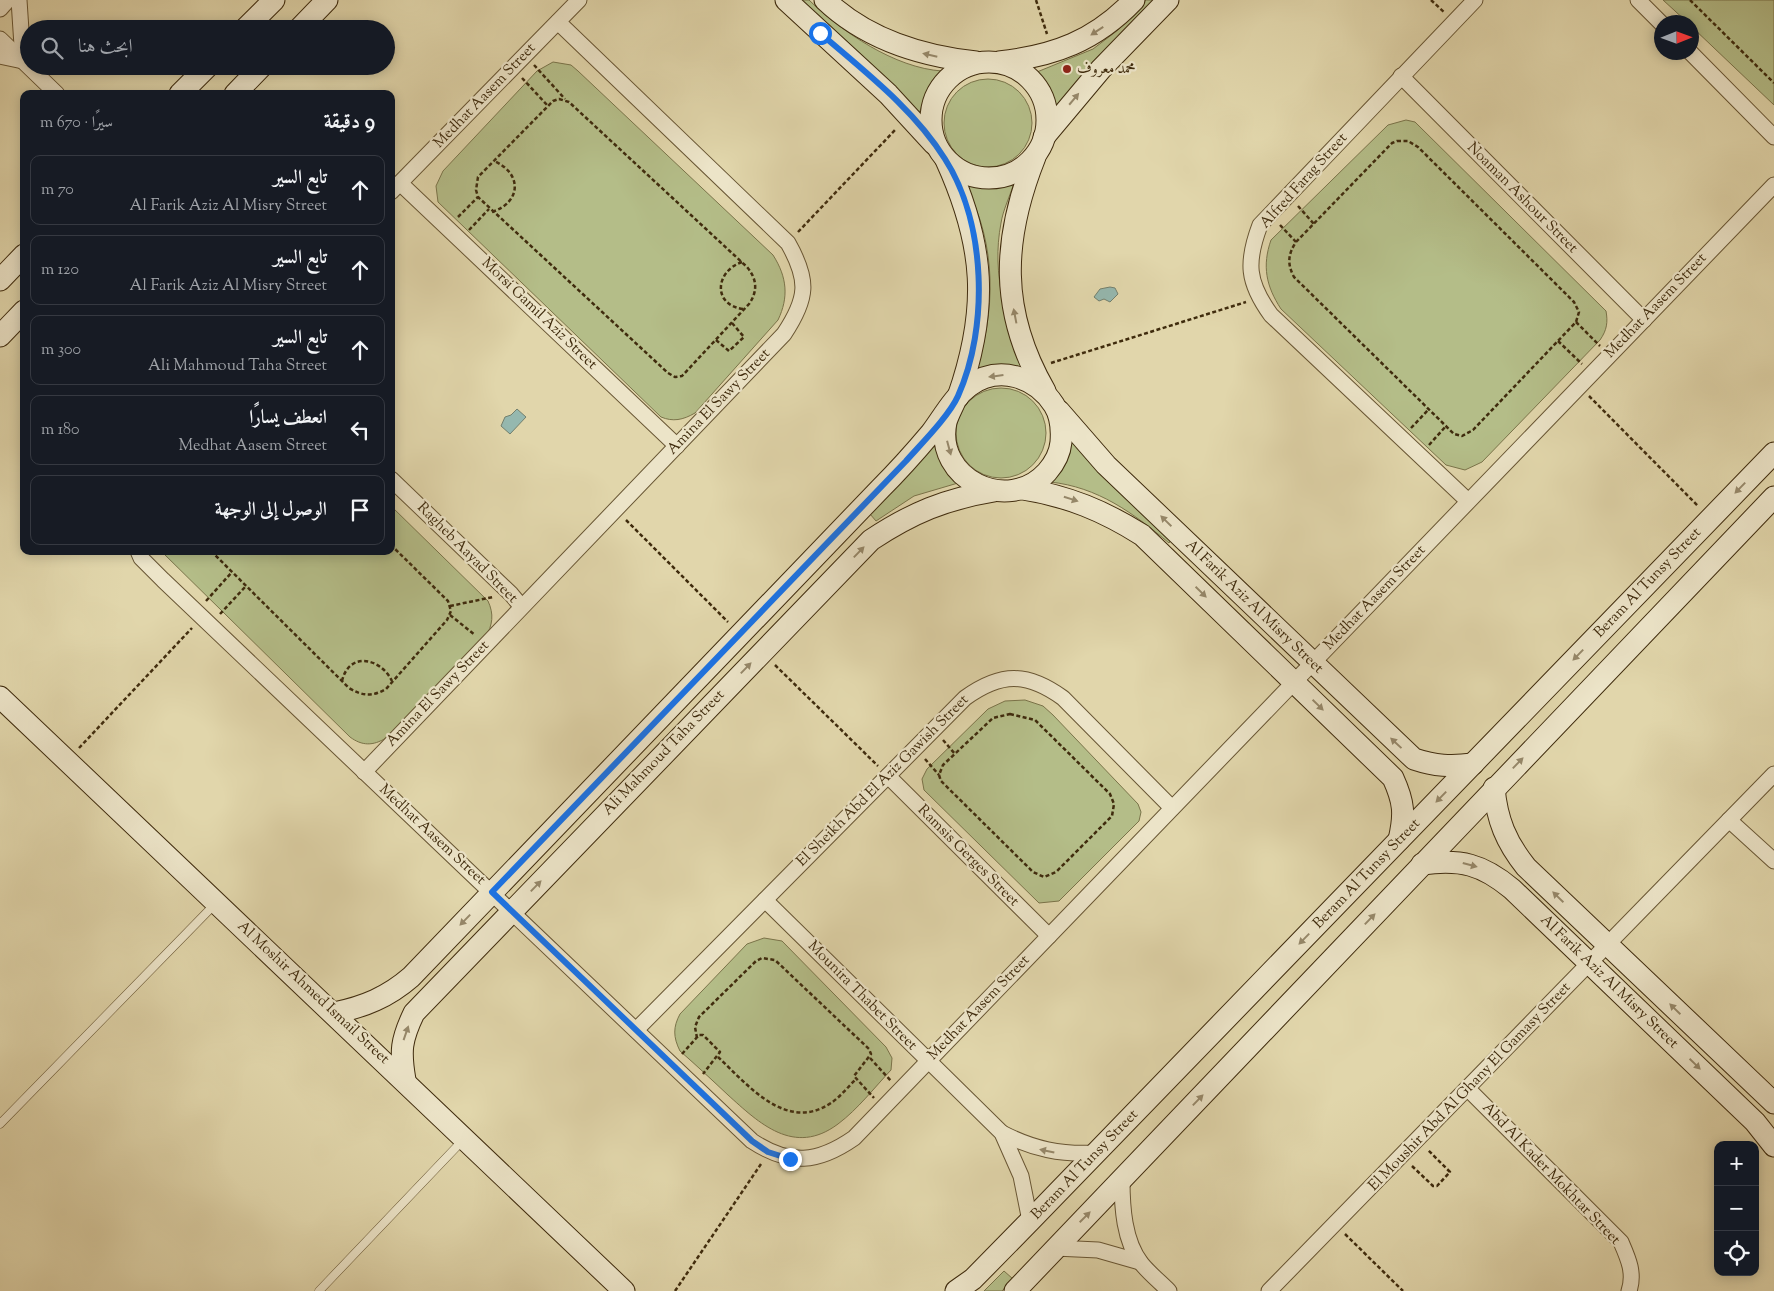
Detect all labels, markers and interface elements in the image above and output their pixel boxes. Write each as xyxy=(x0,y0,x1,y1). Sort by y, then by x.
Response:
north arrow xyxy=(1654,15,1699,60)
search box xyxy=(20,20,395,75)
route start xyxy=(809,22,832,45)
one-way arrow xyxy=(1090,27,1103,36)
icon: search xyxy=(38,34,66,62)
text: ابحث هنا xyxy=(78,34,133,61)
street label: Medhat Aasem Street xyxy=(429,39,541,153)
one-way arrow xyxy=(923,51,938,59)
place label: محمد معروف xyxy=(1077,59,1136,80)
marker: محمد معروف xyxy=(1061,63,1073,75)
one-way arrow xyxy=(1069,93,1080,106)
text: 9 دقيقة xyxy=(324,108,375,138)
text: سيرًا · 670 m xyxy=(40,112,113,135)
street label: Alfred Farag Street xyxy=(1255,129,1353,233)
street label: Noaman Ashour Street xyxy=(1462,138,1582,258)
text: تابع السير xyxy=(273,165,327,192)
icon: ahead xyxy=(346,176,374,204)
text: 70 m xyxy=(41,179,74,202)
text: Al Farik Aziz Al Misry Street xyxy=(130,195,327,218)
text: تابع السير xyxy=(273,245,327,272)
street label: Medhat Aasem Street xyxy=(1600,249,1712,363)
street label: Morsi Gamil Aziz Street xyxy=(476,253,602,375)
icon: ahead xyxy=(346,256,374,284)
text: 120 m xyxy=(41,259,79,282)
text: Al Farik Aziz Al Misry Street xyxy=(130,275,327,298)
one-way arrow xyxy=(1011,307,1019,323)
text: تابع السير xyxy=(273,325,327,352)
icon: ahead xyxy=(346,336,374,364)
text: 300 m xyxy=(41,339,81,362)
street label: Amina El Sawy Street xyxy=(663,344,775,460)
text: Ali Mahmoud Taha Street xyxy=(148,355,327,378)
one-way arrow xyxy=(988,372,1004,380)
text: انعطف يسارًا xyxy=(249,405,327,432)
icon: left xyxy=(346,416,374,444)
text: 180 m xyxy=(41,419,80,442)
text: Medhat Aasem Street xyxy=(178,435,327,458)
one-way arrow xyxy=(945,441,953,456)
one-way arrow xyxy=(1734,482,1746,494)
icon: arrive xyxy=(346,496,374,524)
one-way arrow xyxy=(1063,496,1078,503)
text: الوصول إلى الوجهة xyxy=(215,497,327,524)
street label: Ragheb Aayad Street xyxy=(412,498,522,608)
one-way arrow xyxy=(1160,515,1172,527)
street label: Beram Al Tunsy Street xyxy=(1590,523,1706,643)
street label: Al Farik Aziz Al Misry Street xyxy=(1180,535,1328,679)
street label: Medhat Aasem Street xyxy=(1319,541,1431,655)
one-way arrow xyxy=(853,546,865,558)
one-way arrow xyxy=(1195,586,1207,598)
street label: Amina El Sawy Street xyxy=(382,636,494,752)
one-way arrow xyxy=(1573,649,1585,661)
one-way arrow xyxy=(739,663,751,675)
street label: Ali Mahmoud Taha Street xyxy=(598,685,730,821)
street label: El Sheikh Abd El Aziz Gawish Street xyxy=(792,690,974,872)
one-way arrow xyxy=(1312,699,1324,711)
one-way arrow xyxy=(1391,737,1403,749)
one-way arrow xyxy=(1512,758,1524,770)
street label: Medhat Aasem Street xyxy=(374,780,490,890)
one-way arrow xyxy=(1435,791,1447,803)
street label: Ramsis Gerges Street xyxy=(912,800,1024,912)
street label: Beram Al Tunsy Street xyxy=(1309,814,1425,934)
one-way arrow xyxy=(1463,861,1478,869)
one-way arrow xyxy=(530,881,542,893)
one-way arrow xyxy=(1552,891,1564,903)
street label: Al Farik Aziz Al Misry Street xyxy=(1535,910,1683,1054)
one-way arrow xyxy=(1364,913,1376,925)
one-way arrow xyxy=(459,914,471,926)
street label: Al Moshir Ahmed Ismail Street xyxy=(232,917,394,1069)
one-way arrow xyxy=(1298,932,1310,944)
street label: Mounira Thabet Street xyxy=(802,936,922,1056)
street label: Medhat Aasem Street xyxy=(923,951,1035,1065)
street label: El Moushir Abd Al Ghany El Gamasy Street xyxy=(1364,978,1576,1196)
one-way arrow xyxy=(1670,1003,1682,1015)
one-way arrow xyxy=(402,1025,410,1040)
one-way arrow xyxy=(1689,1058,1701,1070)
one-way arrow xyxy=(1192,1095,1204,1107)
street label: Abd Al Kader Mokhtar Street xyxy=(1477,1098,1625,1250)
street label: Beram Al Tunsy Street xyxy=(1027,1105,1143,1225)
map controls xyxy=(1714,1141,1759,1276)
button: + xyxy=(1714,1141,1759,1186)
one-way arrow xyxy=(1039,1146,1055,1154)
route end xyxy=(779,1148,802,1171)
button: − xyxy=(1714,1186,1759,1231)
one-way arrow xyxy=(1079,1212,1091,1224)
button: locate xyxy=(1714,1231,1759,1276)

